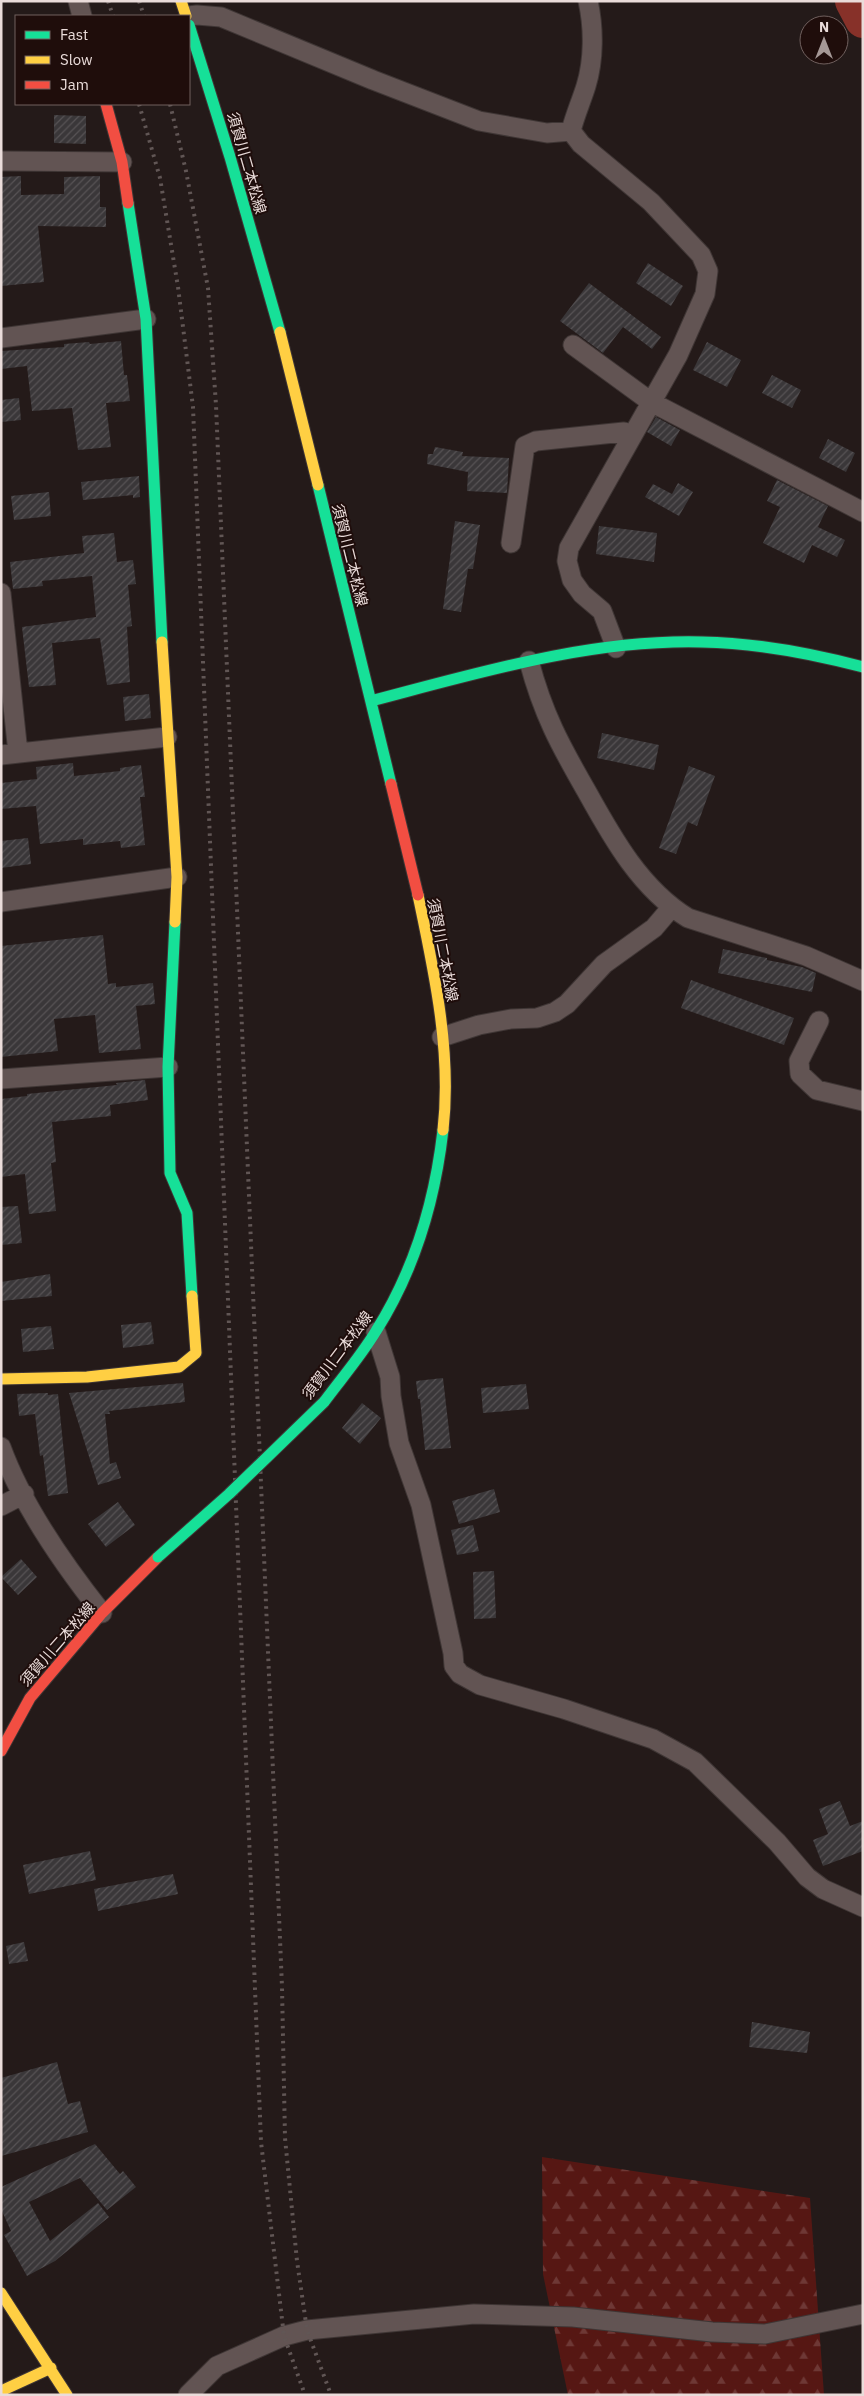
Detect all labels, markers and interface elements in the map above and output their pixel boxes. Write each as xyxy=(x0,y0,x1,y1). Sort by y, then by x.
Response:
legend xyxy=(15,15,190,105)
north arrow xyxy=(799,15,849,65)
text: N xyxy=(819,18,829,36)
text: Fast xyxy=(60,25,88,44)
text: Slow xyxy=(60,50,93,69)
text: Jam xyxy=(60,75,89,94)
street label: 須賀川二本松線 xyxy=(223,110,271,216)
street label: 須賀川二本松線 xyxy=(328,502,372,608)
street label: 須賀川二本松線 xyxy=(424,897,462,1003)
street label: 須賀川二本松線 xyxy=(298,1307,376,1403)
street label: 須賀川二本松線 xyxy=(15,1598,99,1690)

